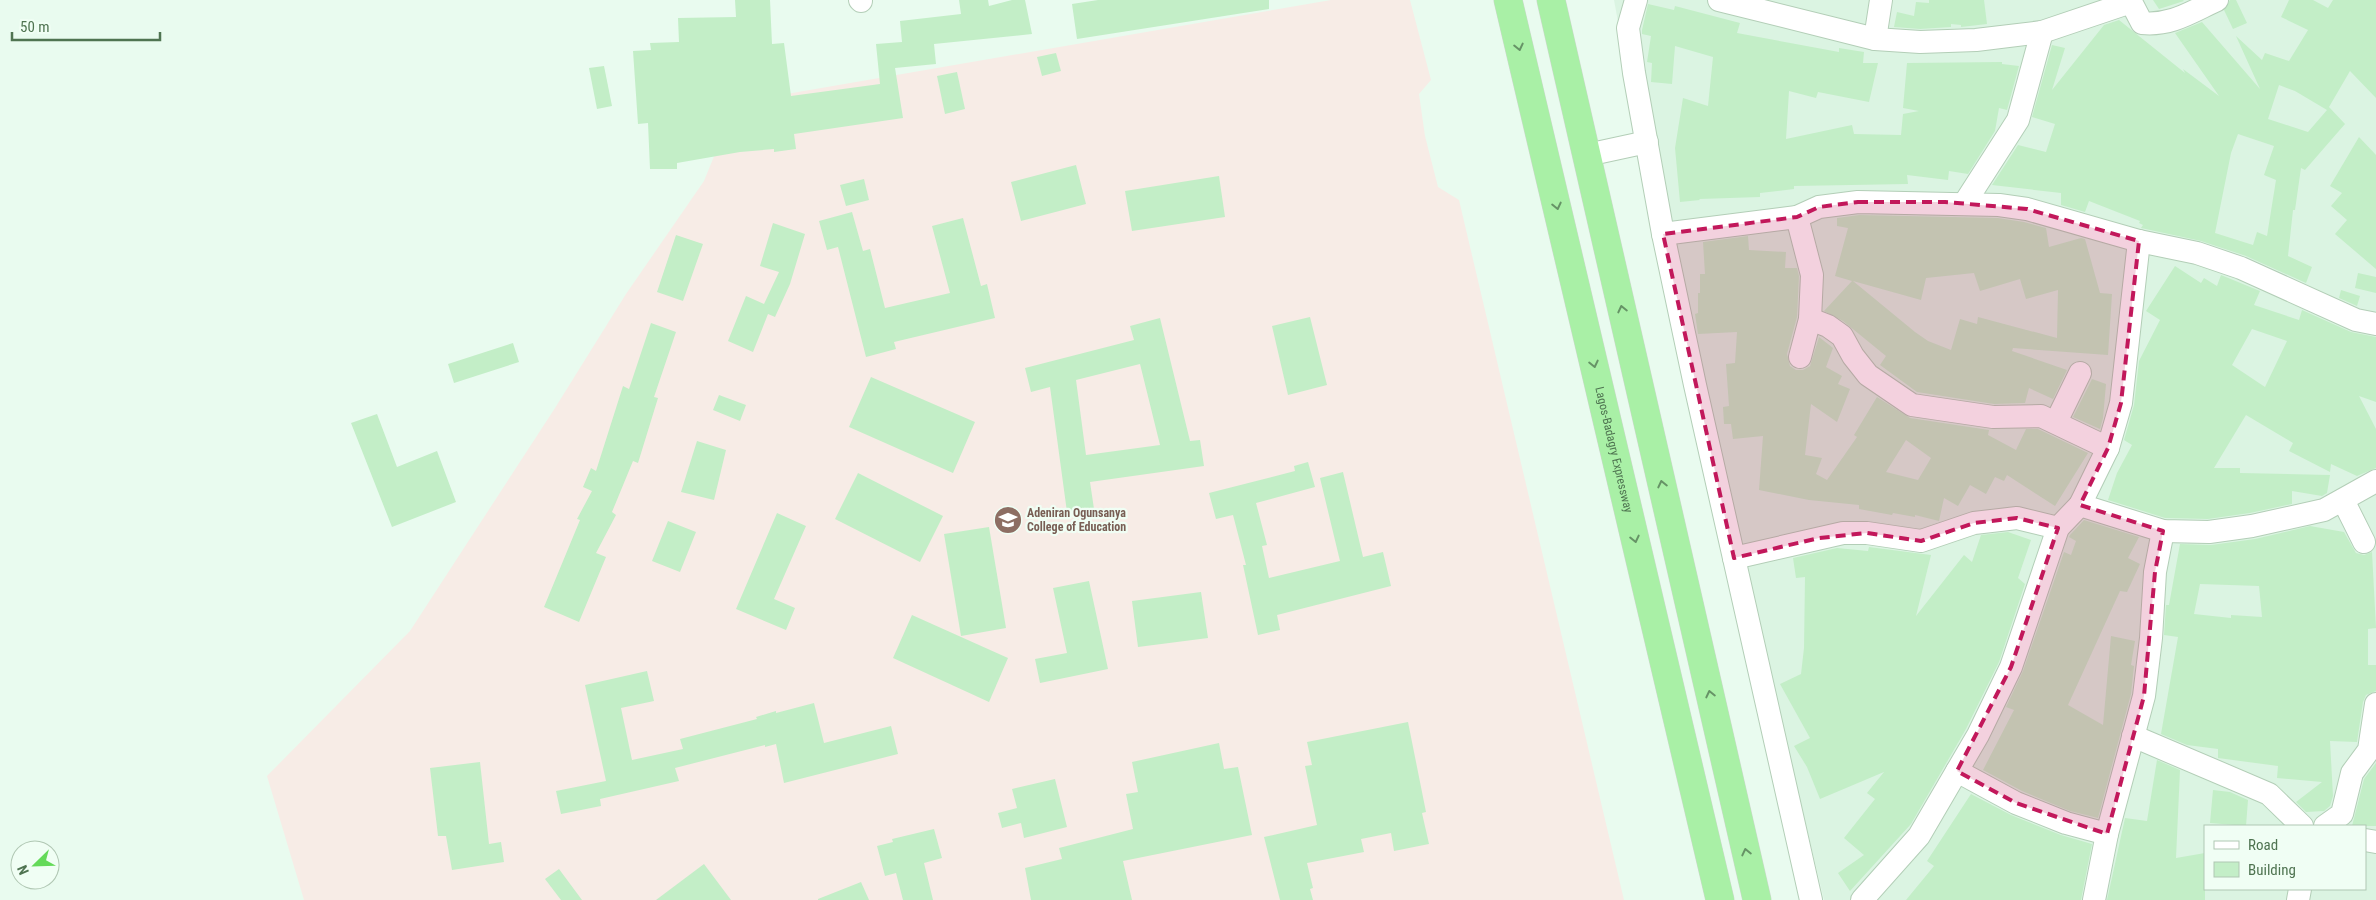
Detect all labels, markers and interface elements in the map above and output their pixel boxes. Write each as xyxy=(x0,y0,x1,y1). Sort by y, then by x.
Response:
scale bar xyxy=(12,10,160,42)
text: 50 m xyxy=(20,18,50,36)
one-way arrow xyxy=(1514,43,1524,51)
one-way arrow xyxy=(1551,201,1562,210)
one-way arrow xyxy=(1617,304,1628,313)
one-way arrow xyxy=(1588,359,1599,368)
street label: Lagos-Badagry Expressway xyxy=(1592,385,1636,514)
one-way arrow xyxy=(1657,480,1668,489)
school or university icon: Adeniran Ogunsanya College of Education xyxy=(993,505,1023,535)
place label: Adeniran Ogunsanya College of Education xyxy=(1027,506,1126,534)
one-way arrow xyxy=(1629,535,1640,543)
one-way arrow xyxy=(1705,690,1716,699)
legend xyxy=(2204,825,2366,890)
text: Road xyxy=(2248,836,2278,854)
north arrow xyxy=(10,840,60,890)
one-way arrow xyxy=(1741,848,1752,857)
text: Building xyxy=(2248,861,2296,879)
text: N xyxy=(14,863,32,877)

